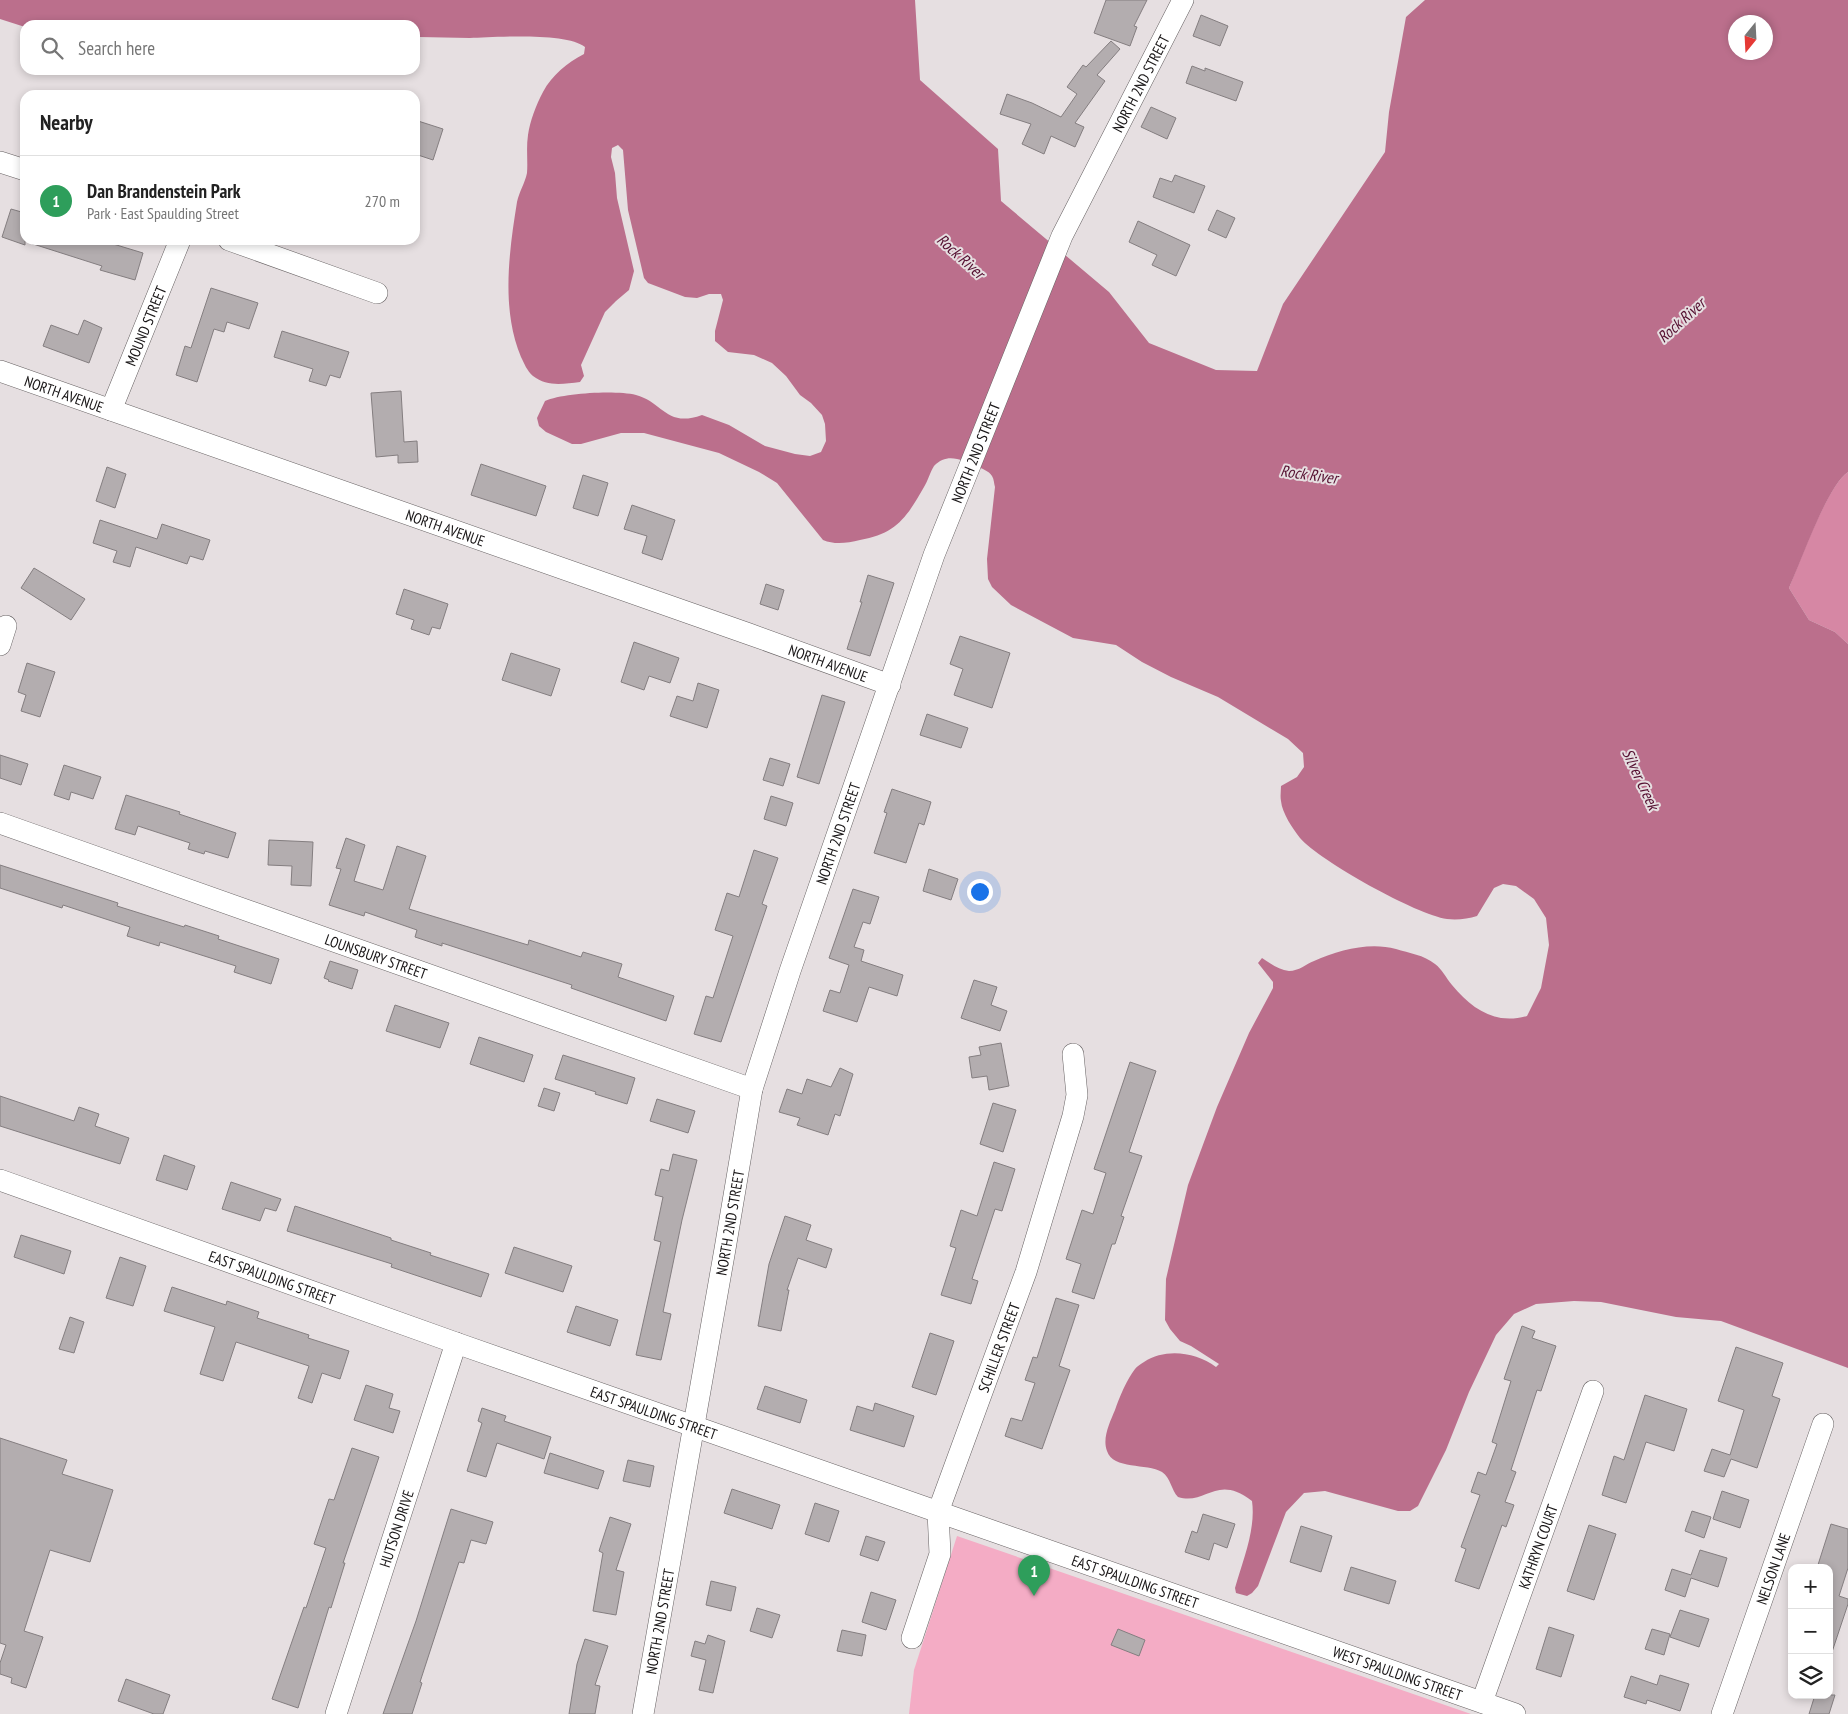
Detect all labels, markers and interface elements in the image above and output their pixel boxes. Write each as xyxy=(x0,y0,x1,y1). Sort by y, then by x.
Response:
north arrow xyxy=(1728,15,1773,60)
search box xyxy=(20,20,420,75)
street label: NORTH 2ND STREET xyxy=(1108,31,1173,135)
icon: search xyxy=(38,34,66,62)
text: Search here xyxy=(78,36,155,60)
text: Nearby xyxy=(40,109,93,136)
text: Dan Brandenstein Park xyxy=(87,179,241,203)
text: 1 xyxy=(52,191,60,211)
text: 270 m xyxy=(365,191,400,211)
text: Park · East Spaulding Street xyxy=(87,203,239,223)
water label: Rock River xyxy=(933,229,991,284)
street label: MOUND STREET xyxy=(120,283,170,369)
water label: Rock River xyxy=(1653,292,1711,347)
street label: NORTH AVENUE xyxy=(22,371,106,416)
street label: NORTH 2ND STREET xyxy=(947,399,1004,506)
water label: Rock River xyxy=(1279,460,1341,488)
street label: NORTH AVENUE xyxy=(403,505,487,550)
street label: NORTH AVENUE xyxy=(786,640,870,686)
water label: Silver Creek xyxy=(1618,745,1665,814)
street label: NORTH 2ND STREET xyxy=(811,780,864,887)
your location xyxy=(967,879,993,905)
street label: LOUNSBURY STREET xyxy=(323,929,430,983)
street label: NORTH 2ND STREET xyxy=(711,1168,748,1277)
street label: EAST SPAULDING STREET xyxy=(206,1246,338,1309)
street label: SCHILLER STREET xyxy=(973,1300,1024,1395)
street label: EAST SPAULDING STREET xyxy=(588,1381,720,1443)
street label: HUTSON DRIVE xyxy=(375,1487,417,1570)
street label: KATHRYN COURT xyxy=(1514,1501,1561,1591)
street label: NELSON LANE xyxy=(1751,1530,1794,1607)
street label: EAST SPAULDING STREET xyxy=(1069,1550,1201,1612)
pin: 1 xyxy=(1018,1555,1050,1596)
map controls xyxy=(1788,1564,1833,1699)
button: + xyxy=(1788,1564,1833,1609)
street label: NORTH 2ND STREET xyxy=(641,1567,678,1676)
button: − xyxy=(1788,1609,1833,1654)
street label: WEST SPAULDING STREET xyxy=(1330,1641,1465,1704)
button: layers xyxy=(1788,1654,1833,1699)

